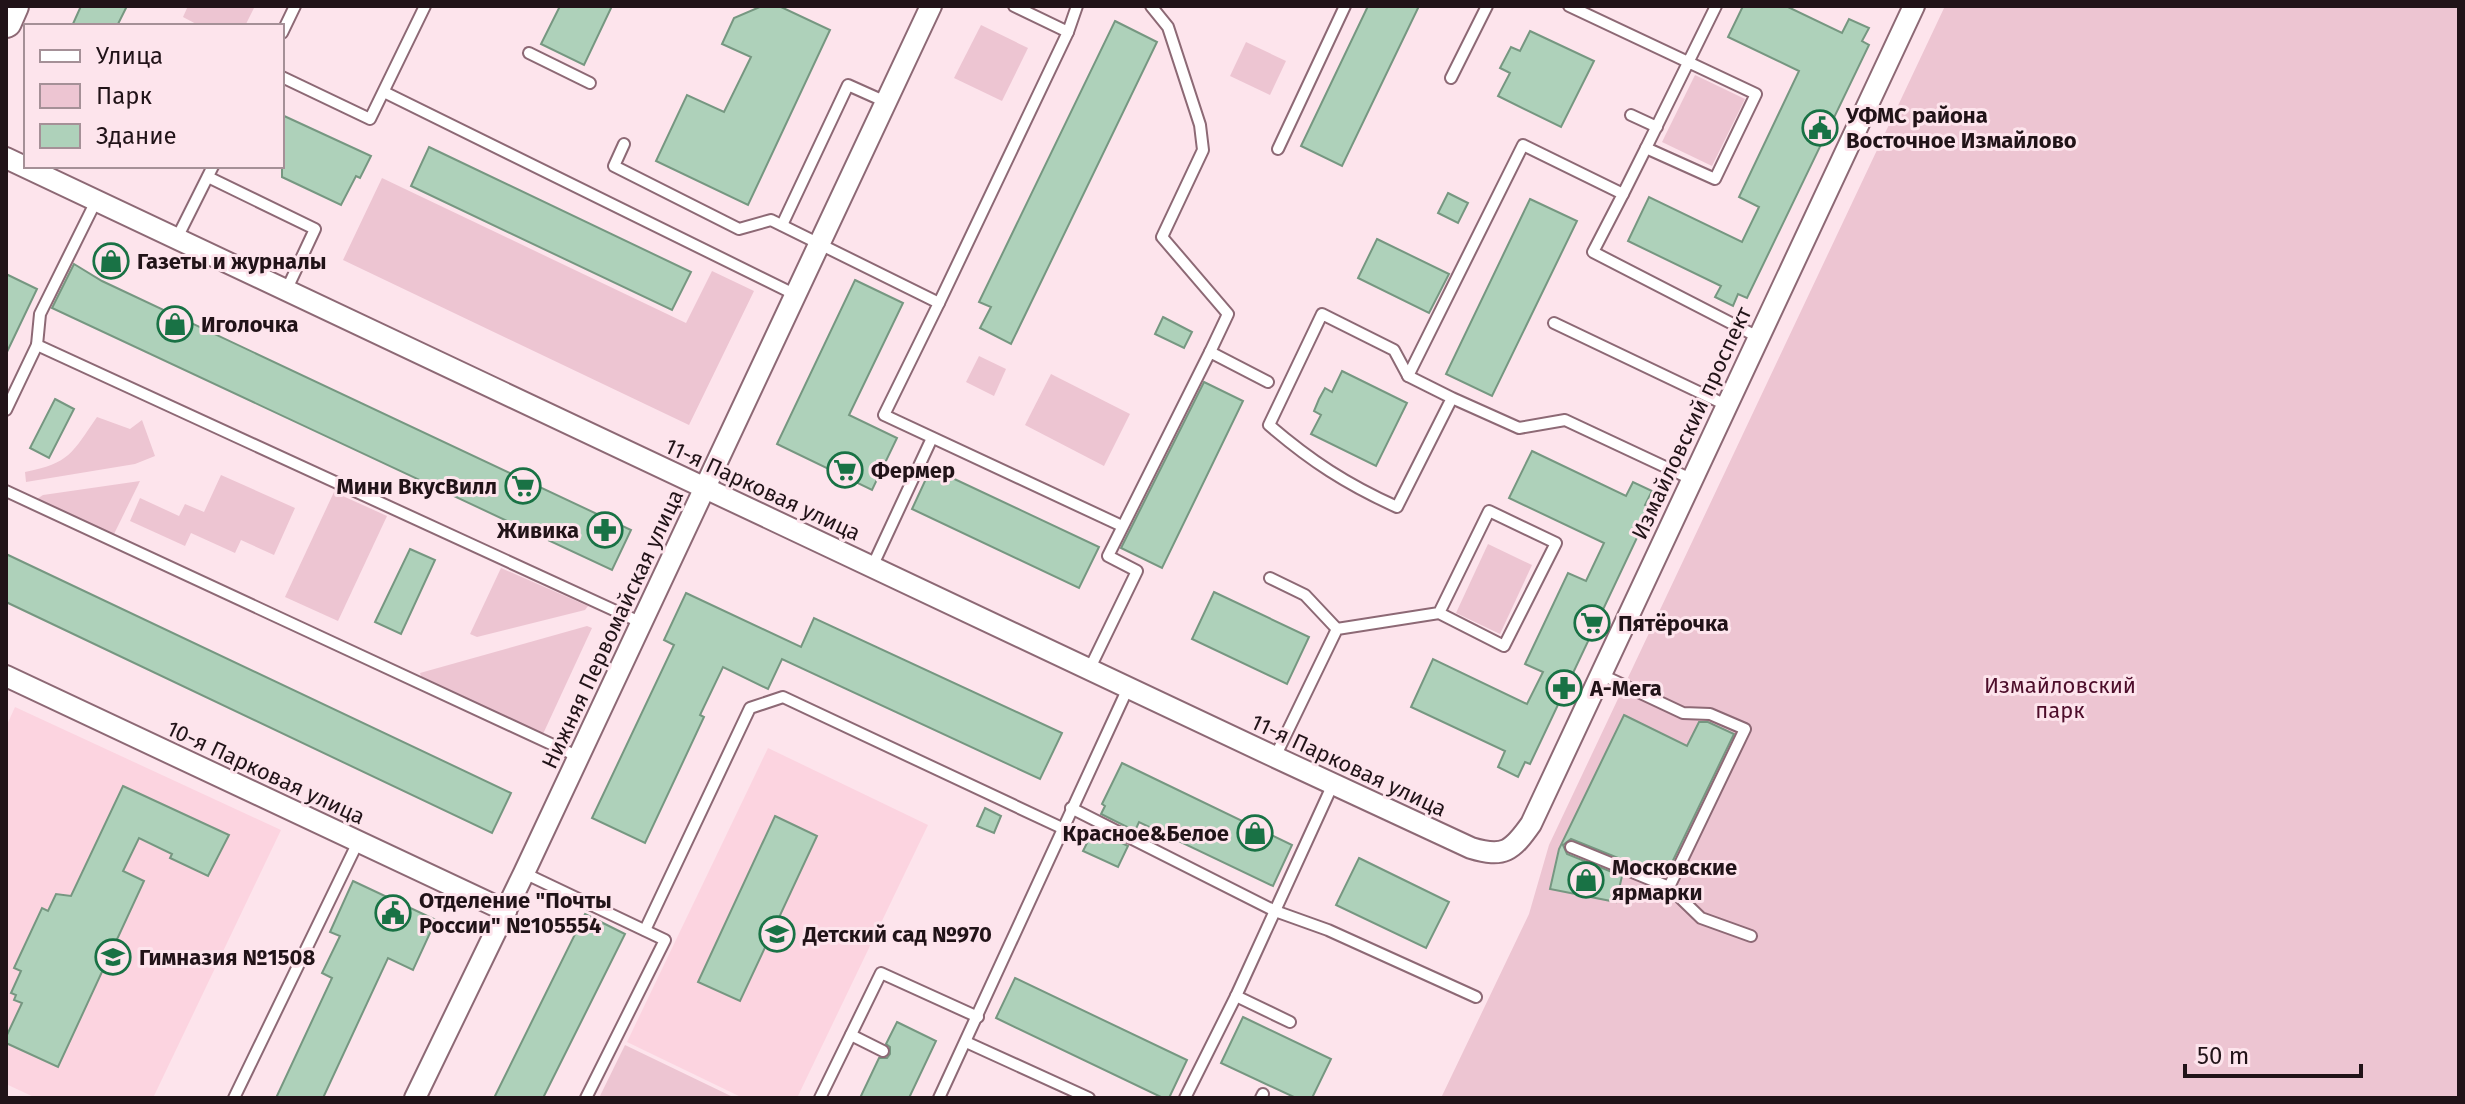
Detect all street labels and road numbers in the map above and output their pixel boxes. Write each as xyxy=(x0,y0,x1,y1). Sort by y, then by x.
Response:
street label: Измайловский проспект xyxy=(1626,302,1757,544)
street label: 11-я Парковая улица xyxy=(661,432,865,547)
street label: Нижняя Первомайская улица xyxy=(536,485,689,773)
street label: 11-я Парковая улица xyxy=(1247,708,1451,823)
street label: 10-я Парковая улица xyxy=(162,715,369,830)

